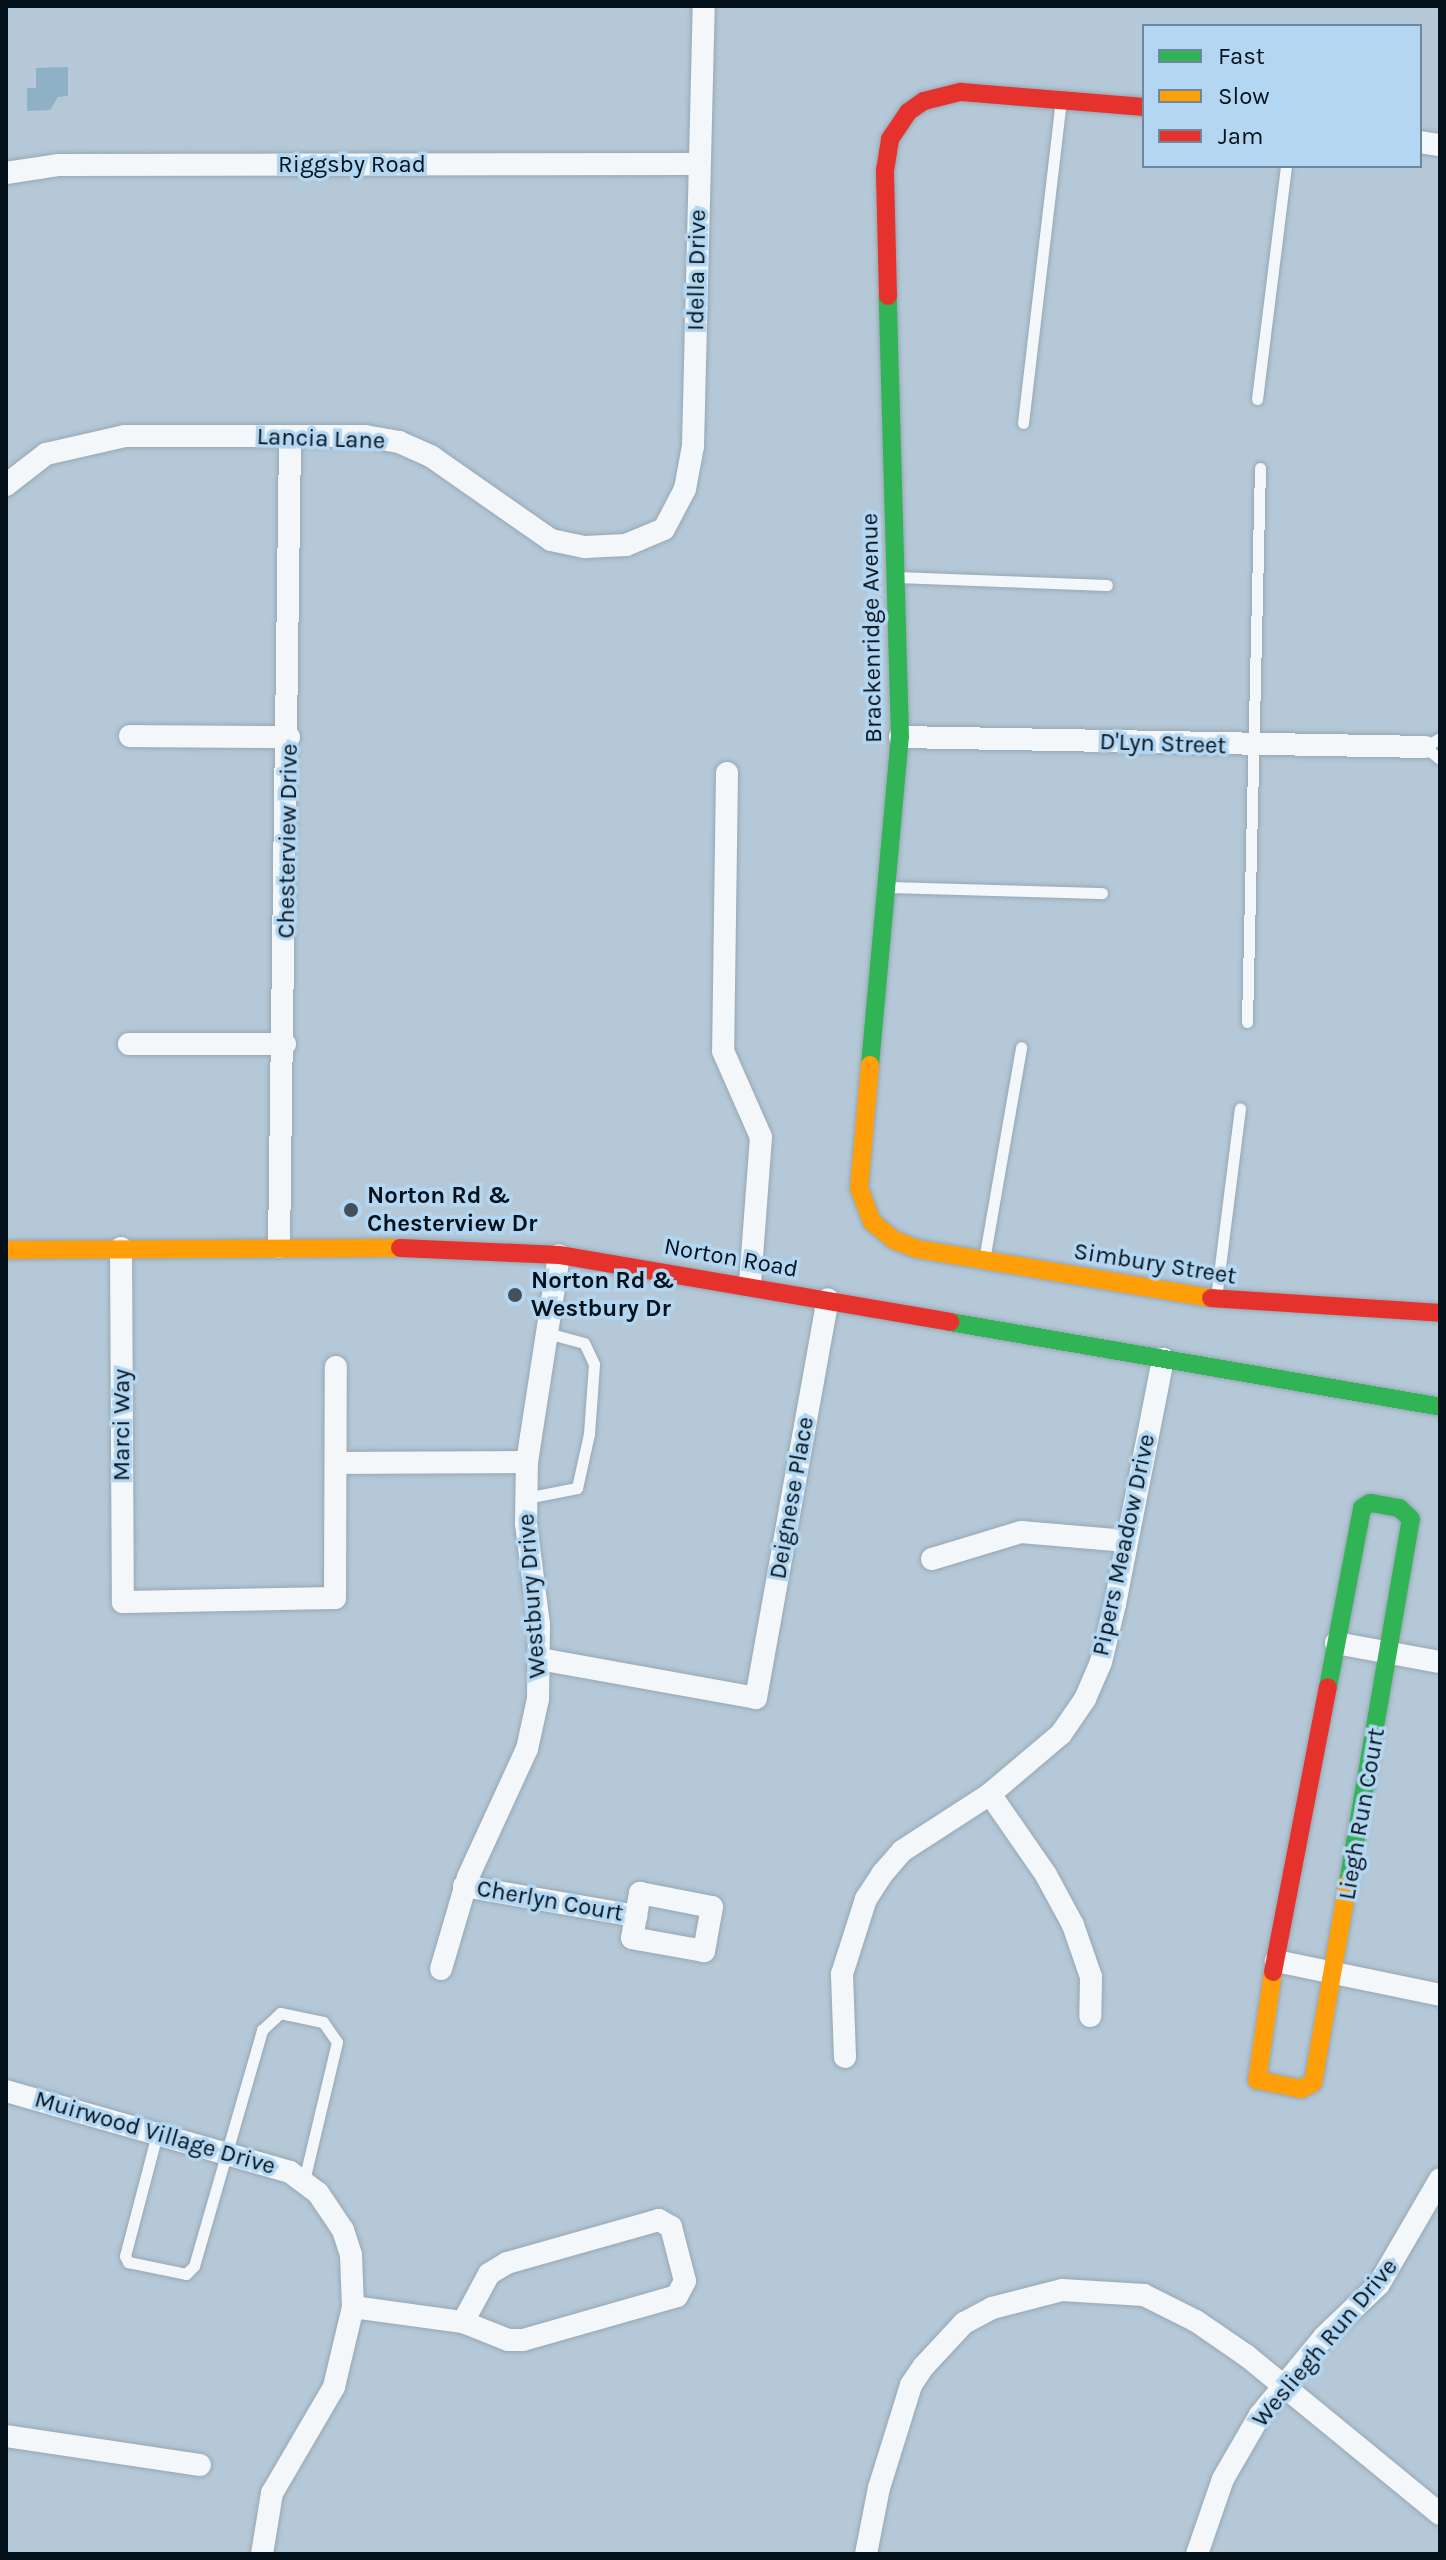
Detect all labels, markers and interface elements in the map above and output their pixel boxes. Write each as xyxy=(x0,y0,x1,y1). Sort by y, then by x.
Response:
legend xyxy=(1142,24,1422,168)
text: Fast xyxy=(1218,42,1265,70)
text: Slow xyxy=(1218,82,1270,110)
text: Jam xyxy=(1218,122,1263,150)
street label: Riggsby Road xyxy=(278,151,426,179)
street label: Idella Drive xyxy=(682,209,712,331)
street label: Lancia Lane xyxy=(256,422,386,456)
street label: Brackenridge Avenue xyxy=(856,513,888,743)
street label: D'Lyn Street xyxy=(1099,727,1227,761)
street label: Chesterview Drive xyxy=(272,743,304,939)
place label: Norton Rd & Chesterview Dr xyxy=(367,1182,537,1238)
marker: Norton Rd & Chesterview Dr xyxy=(342,1201,360,1219)
street label: Norton Road xyxy=(662,1232,800,1284)
street label: Simbury Street xyxy=(1072,1237,1238,1291)
place label: Norton Rd & Westbury Dr xyxy=(531,1267,675,1323)
marker: Norton Rd & Westbury Dr xyxy=(506,1286,524,1304)
street label: Marci Way xyxy=(108,1369,136,1481)
street label: Deignese Place xyxy=(764,1415,820,1581)
street label: Pipers Meadow Drive xyxy=(1086,1431,1162,1659)
street label: Westbury Drive xyxy=(512,1513,552,1679)
street label: Liegh Run Court xyxy=(1333,1726,1391,1902)
street label: Cherlyn Court xyxy=(474,1874,626,1928)
street label: Muirwood Village Drive xyxy=(31,2085,279,2181)
street label: Wesliegh Run Drive xyxy=(1246,2253,1404,2433)

